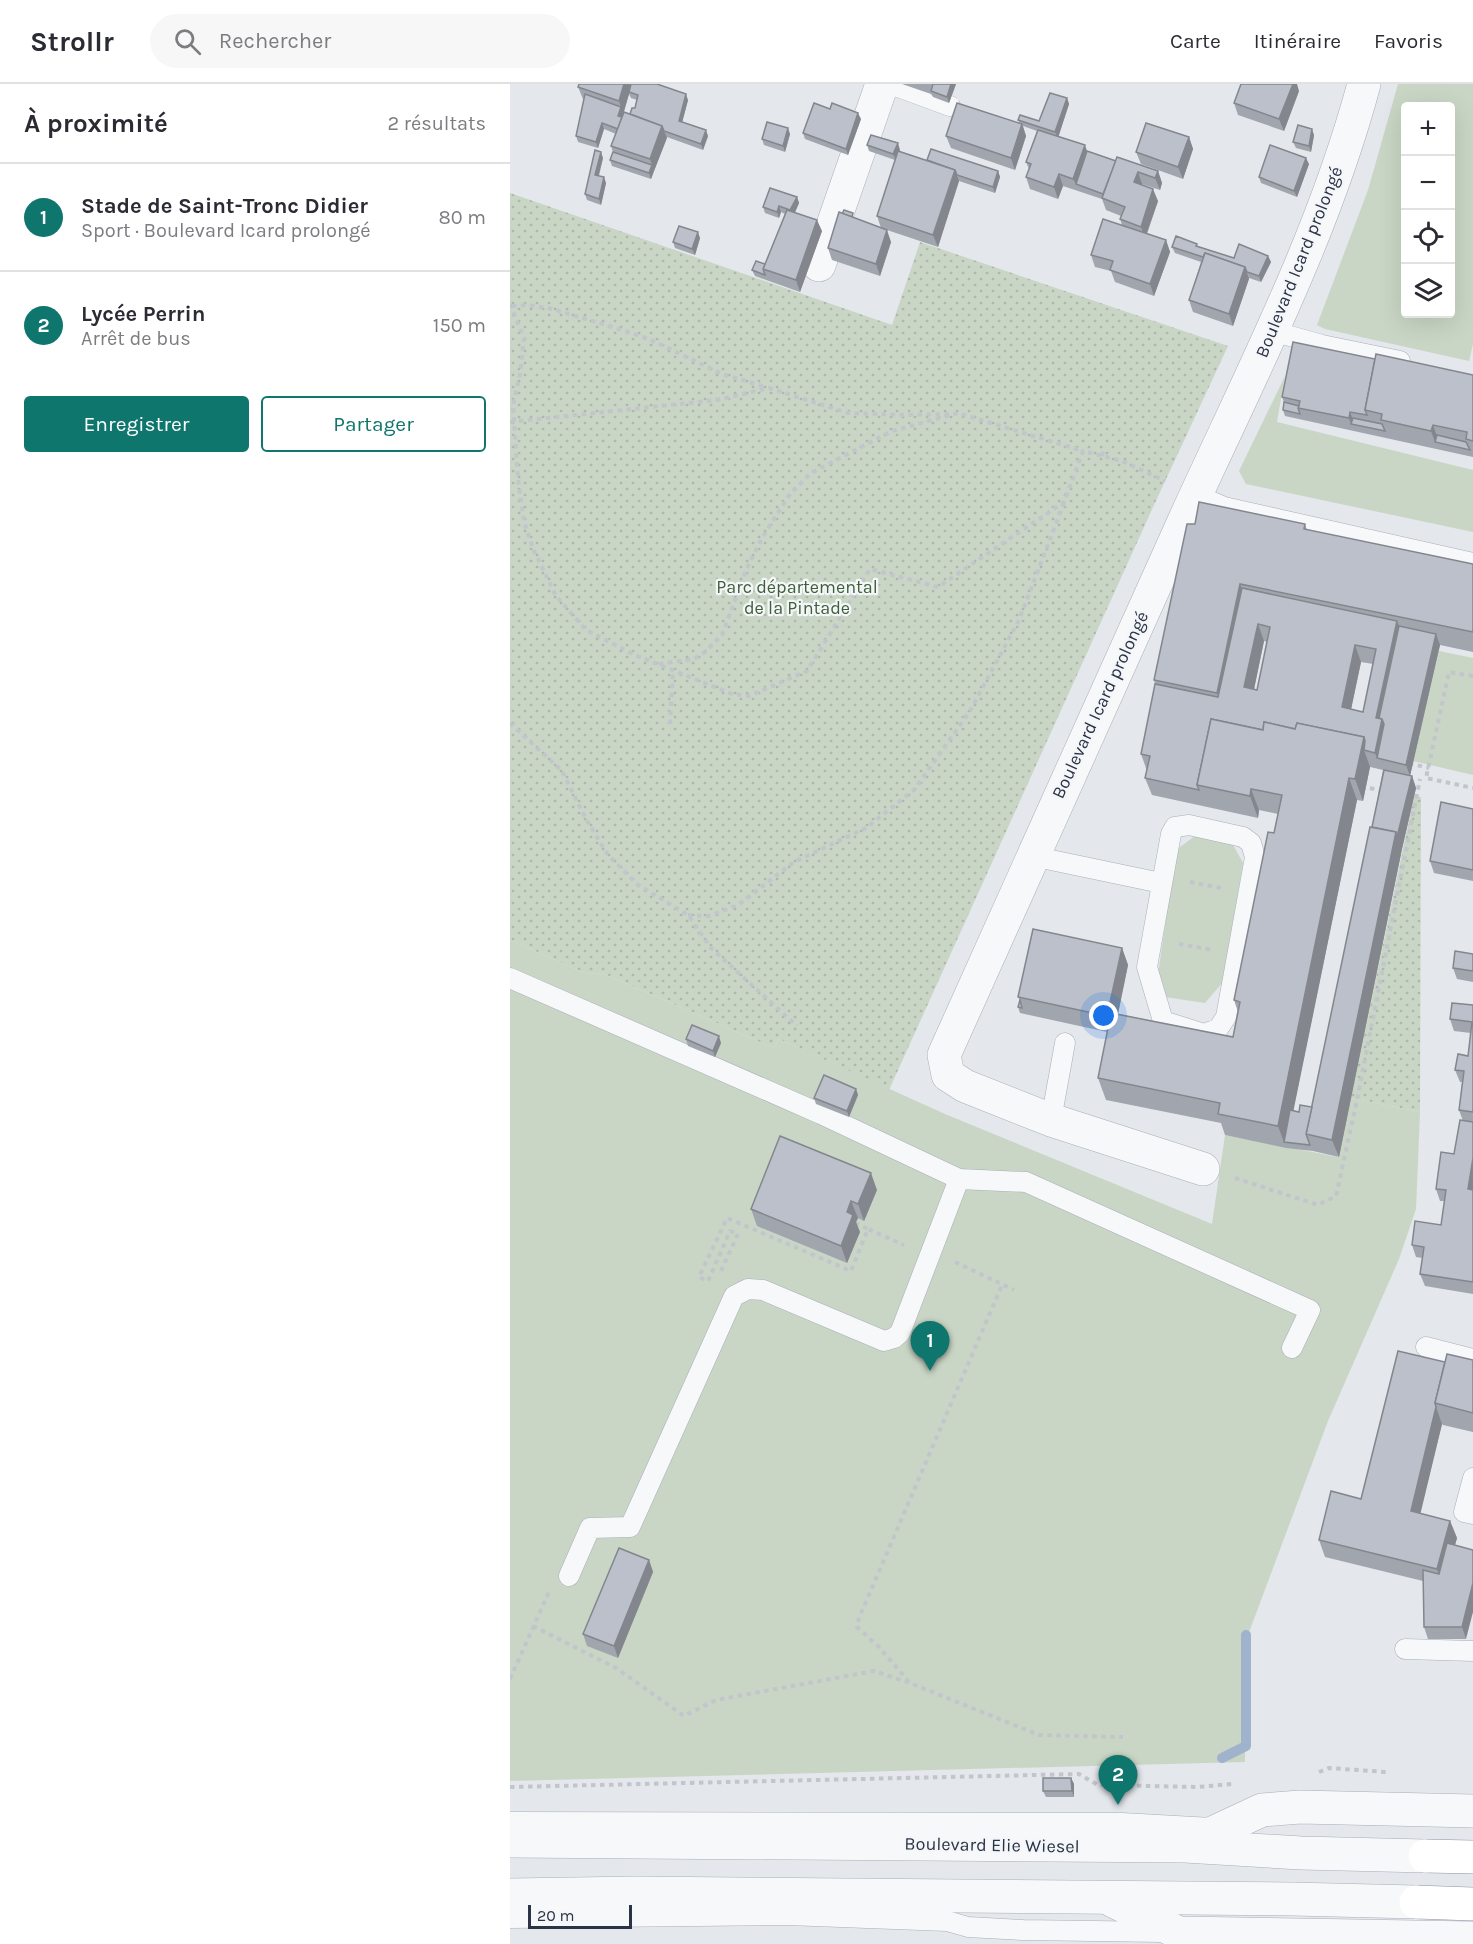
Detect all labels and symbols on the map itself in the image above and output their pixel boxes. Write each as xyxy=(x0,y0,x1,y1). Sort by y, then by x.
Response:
street label: Boulevard Icard prolongé xyxy=(1251,163,1347,361)
park label: Parc départemental de la Pintade xyxy=(716,576,878,619)
street label: Boulevard Icard prolongé xyxy=(1047,608,1153,802)
your location xyxy=(1089,1001,1118,1030)
pin: 1 xyxy=(910,1322,950,1371)
pin: 2 xyxy=(1098,1756,1138,1805)
street label: Boulevard Elie Wiesel xyxy=(904,1832,1080,1858)
scale bar xyxy=(528,1902,632,1930)

